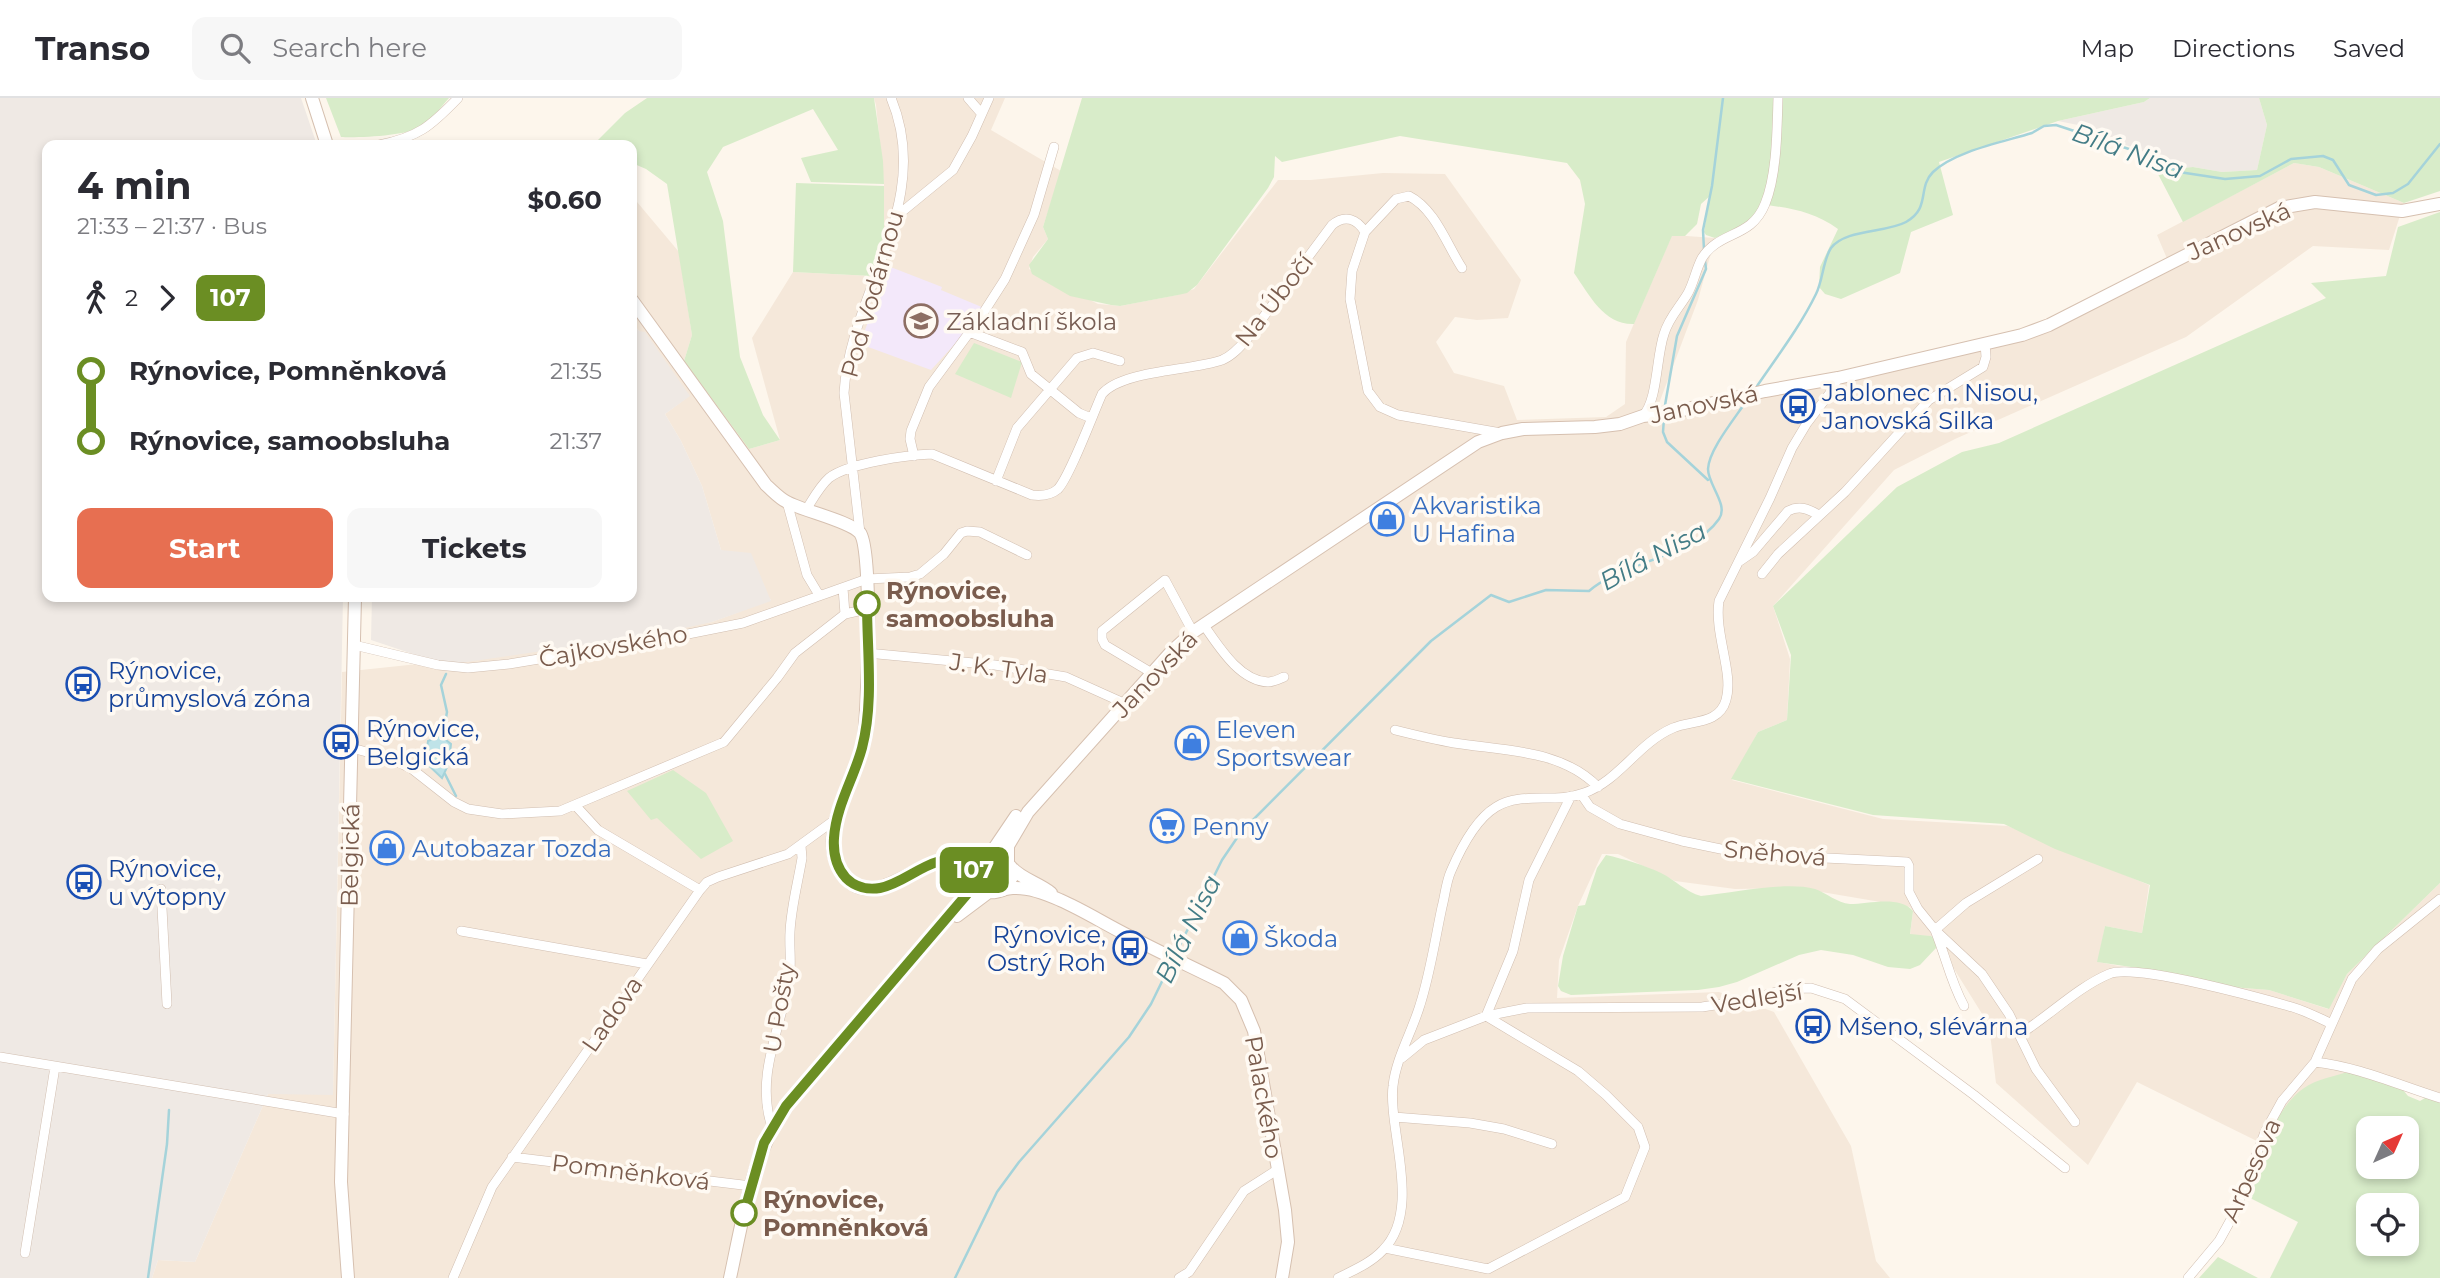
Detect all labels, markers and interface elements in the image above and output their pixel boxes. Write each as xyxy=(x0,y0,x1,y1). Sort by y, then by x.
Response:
search box xyxy=(192,17,682,80)
text: Transo xyxy=(35,28,150,68)
icon: search xyxy=(216,29,254,67)
text: Search here xyxy=(272,32,427,64)
text: Map xyxy=(2081,34,2134,63)
text: Directions xyxy=(2172,34,2295,63)
text: Saved xyxy=(2333,34,2405,63)
water label: Bílá Nisa xyxy=(2068,116,2188,186)
text: 4 min xyxy=(77,162,192,209)
text: $0.60 xyxy=(527,184,602,216)
street label: Janovská xyxy=(2182,195,2295,267)
street label: Pod Vodárnou xyxy=(834,207,910,381)
text: 21:33 – 21:37 · Bus xyxy=(77,212,267,240)
street label: Na Úbočí xyxy=(1229,246,1320,352)
icon: walk xyxy=(77,279,115,317)
icon: forward xyxy=(148,279,186,317)
text: 107 xyxy=(210,283,251,312)
text: 2 xyxy=(125,284,138,312)
school or university icon: Základní škola xyxy=(902,302,940,340)
place label: Základní škola xyxy=(946,307,1117,336)
text: Rýnovice, Pomněnková xyxy=(129,355,447,387)
text: 21:35 xyxy=(550,357,602,385)
street label: Janovská xyxy=(1646,378,1761,430)
place label: Jablonec n. Nisou, Janovská Silka xyxy=(1821,378,2038,435)
bus stop icon: Jablonec n. Nisou, Janovská Silka xyxy=(1779,387,1817,425)
text: Rýnovice, samoobsluha xyxy=(129,425,450,457)
text: 21:37 xyxy=(550,427,602,455)
place label: Akvaristika U Hafina xyxy=(1412,491,1542,548)
shop icon: Akvaristika U Hafina xyxy=(1368,500,1406,538)
button: Start xyxy=(77,508,333,588)
button: Tickets xyxy=(347,508,602,588)
water label: Bílá Nisa xyxy=(1594,515,1712,597)
place label: Rýnovice, samoobsluha xyxy=(886,576,1055,633)
marker: Rýnovice, samoobsluha xyxy=(854,591,880,617)
street label: Čajkovského xyxy=(536,619,690,673)
street label: Janovská xyxy=(1106,624,1204,724)
street label: J. K. Tyla xyxy=(947,647,1050,689)
place label: Rýnovice, průmyslová zóna xyxy=(108,656,311,713)
bus stop icon: Rýnovice, průmyslová zóna xyxy=(64,665,102,703)
place label: Rýnovice, Belgická xyxy=(366,714,480,771)
place label: Eleven Sportswear xyxy=(1216,715,1352,772)
bus stop icon: Rýnovice, Belgická xyxy=(322,723,360,761)
shop icon: Eleven Sportswear xyxy=(1173,724,1211,762)
street label: Belgická xyxy=(335,803,365,907)
supermarket icon: Penny xyxy=(1148,807,1186,845)
place label: Penny xyxy=(1192,812,1268,841)
shop icon: Autobazar Tozda xyxy=(368,829,406,867)
place label: Autobazar Tozda xyxy=(412,834,612,863)
street label: Sněhová xyxy=(1722,834,1828,872)
line badge: 107 xyxy=(934,847,1014,893)
place label: Rýnovice, u výtopny xyxy=(108,854,226,911)
text: 107 xyxy=(954,855,994,884)
bus stop icon: Rýnovice, u výtopny xyxy=(65,863,103,901)
water label: Bílá Nisa xyxy=(1148,870,1228,988)
shop icon: Škoda xyxy=(1221,919,1259,957)
place label: Rýnovice, Ostrý Roh xyxy=(987,920,1106,977)
place label: Škoda xyxy=(1264,924,1338,953)
bus stop icon: Rýnovice, Ostrý Roh xyxy=(1111,929,1149,967)
street label: U Pošty xyxy=(757,961,801,1055)
street label: Ladova xyxy=(575,970,649,1058)
street label: Vedlejší xyxy=(1709,976,1806,1019)
bus stop icon: Mšeno, slévárna xyxy=(1794,1007,1832,1045)
place label: Mšeno, slévárna xyxy=(1838,1012,2028,1041)
street label: Palackého xyxy=(1239,1033,1289,1161)
street label: Arbesova xyxy=(2215,1114,2287,1226)
north arrow xyxy=(2356,1116,2418,1180)
map controls xyxy=(2356,1116,2419,1256)
street label: Pomněnková xyxy=(550,1148,712,1196)
place label: Rýnovice, Pomněnková xyxy=(763,1185,929,1242)
button: locate xyxy=(2356,1193,2419,1256)
marker: Rýnovice, Pomněnková xyxy=(731,1200,757,1226)

